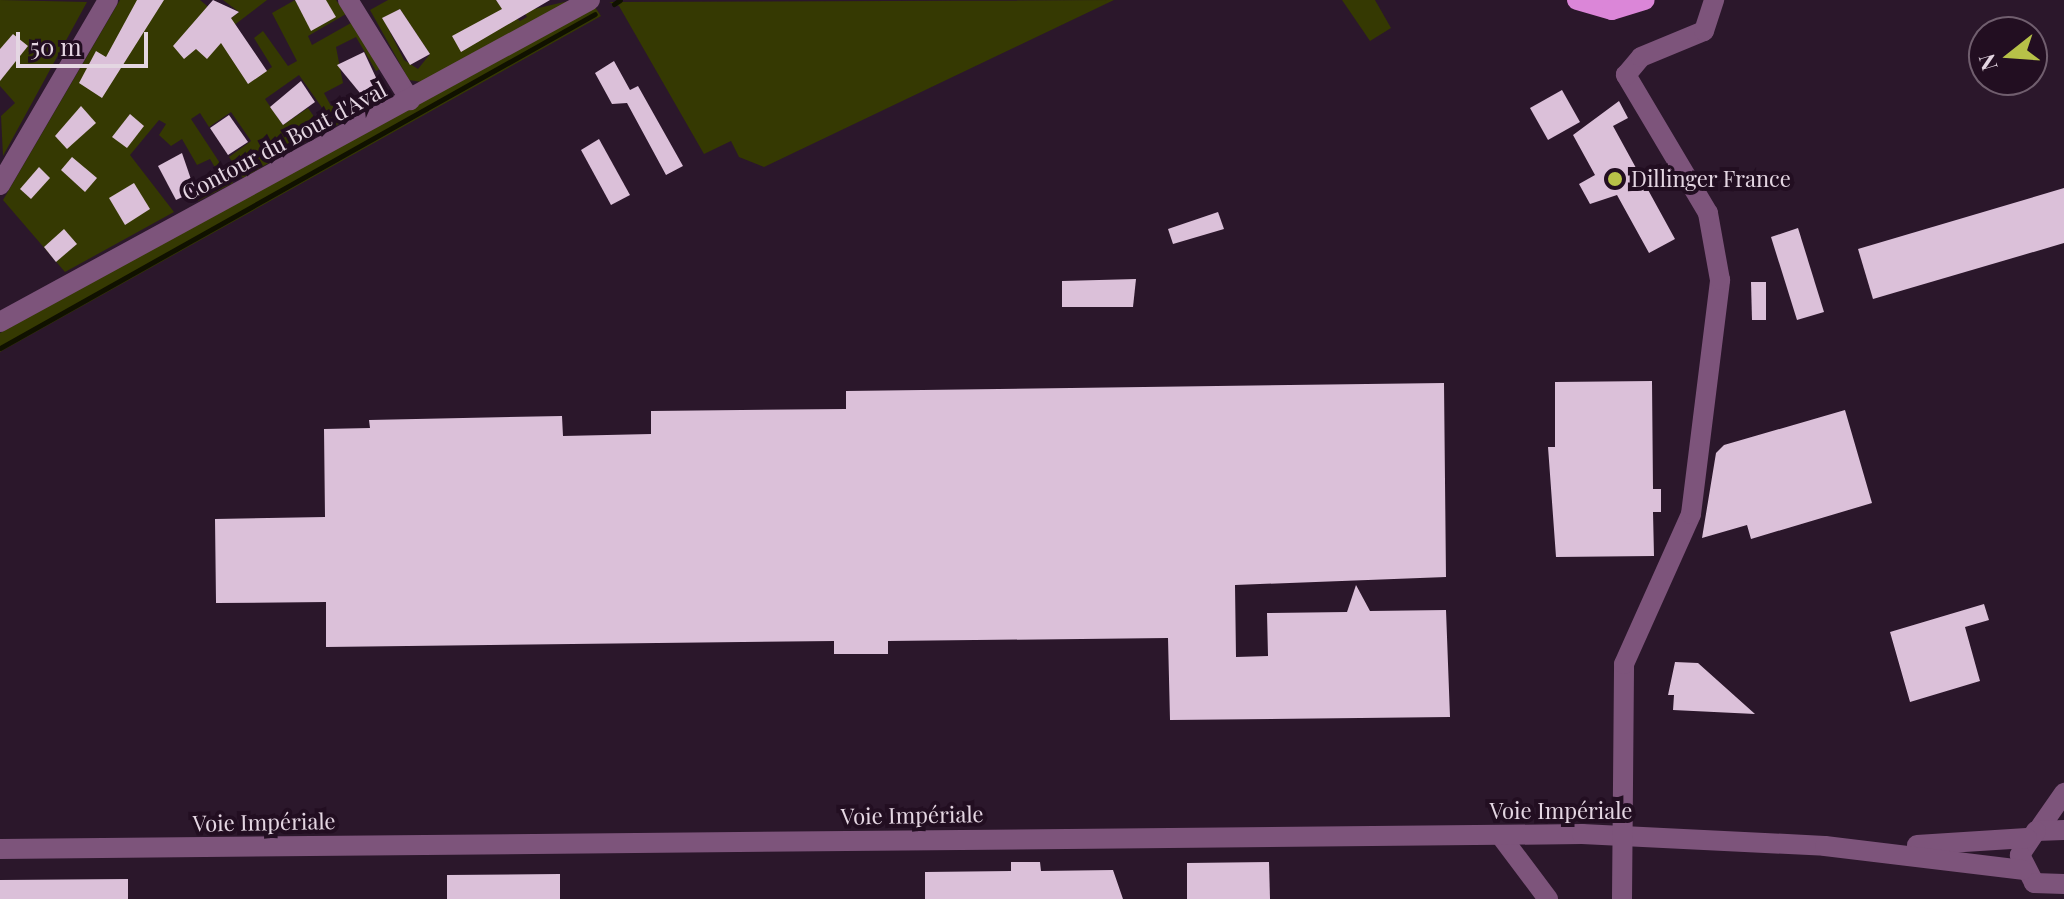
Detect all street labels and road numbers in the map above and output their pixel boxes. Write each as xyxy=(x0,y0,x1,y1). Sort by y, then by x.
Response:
street label: Contour du Bout d'Aval xyxy=(177,76,391,206)
street label: Voie Impériale xyxy=(1490,798,1632,824)
street label: Voie Impériale xyxy=(840,801,984,829)
street label: Voie Impériale xyxy=(192,808,336,836)

